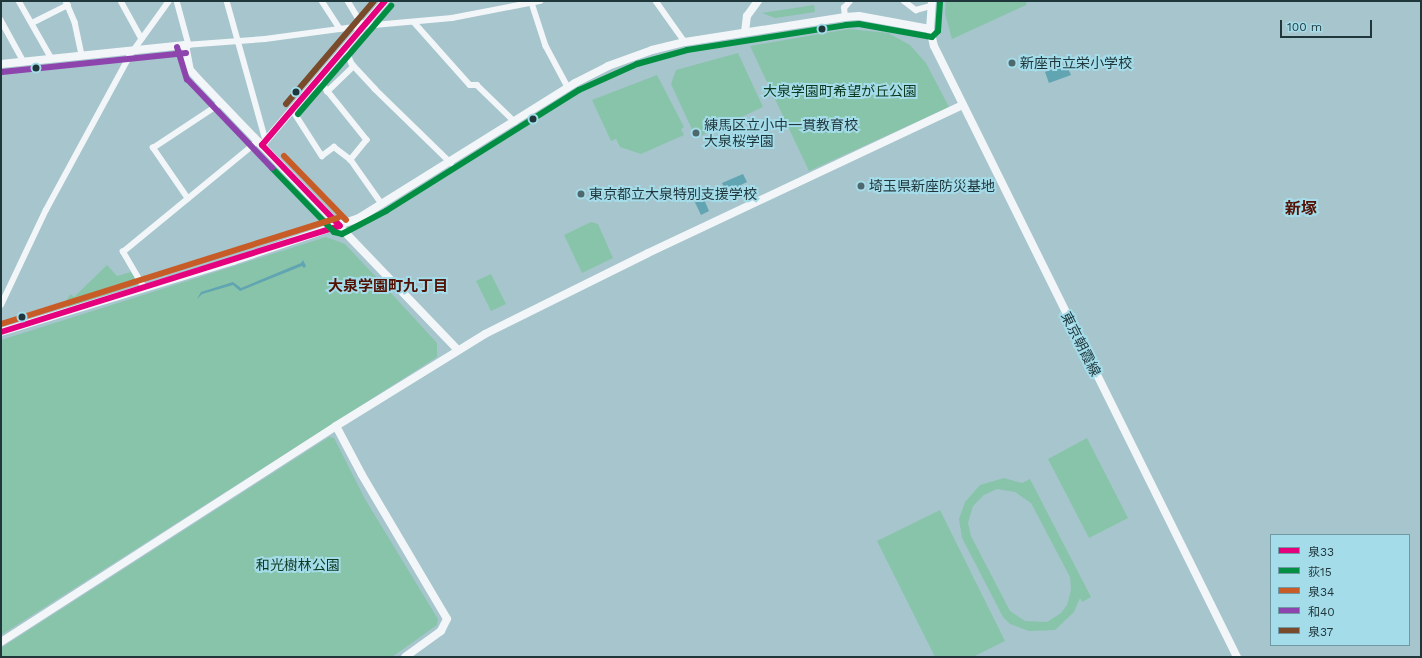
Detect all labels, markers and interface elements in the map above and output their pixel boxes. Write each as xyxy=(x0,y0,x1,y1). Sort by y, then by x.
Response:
scale bar xyxy=(1282,12,1374,38)
text: 100 m xyxy=(1287,20,1322,34)
unlabelled marker xyxy=(817,24,827,34)
place label: 新座市立栄小学校 xyxy=(1020,55,1132,71)
marker: 新座市立栄小学校 xyxy=(1007,58,1017,68)
unlabelled marker xyxy=(31,63,41,73)
park label: 大泉学園町希望が丘公園 xyxy=(763,83,917,99)
unlabelled marker xyxy=(291,87,301,97)
unlabelled marker xyxy=(528,114,538,124)
place label: 練馬区立小中一貫教育校 大泉桜学園 xyxy=(704,117,858,150)
marker: 練馬区立小中一貫教育校 大泉桜学園 xyxy=(691,128,701,138)
place label: 埼玉県新座防災基地 xyxy=(869,178,995,194)
marker: 埼玉県新座防災基地 xyxy=(856,181,866,191)
place label: 東京都立大泉特別支援学校 xyxy=(589,186,757,202)
marker: 東京都立大泉特別支援学校 xyxy=(576,189,586,199)
district label: 新塚 xyxy=(1285,199,1317,219)
district label: 大泉学園町九丁目 xyxy=(328,278,448,296)
street label: 東京朝霞線 xyxy=(1058,309,1104,379)
unlabelled marker xyxy=(17,312,27,322)
legend xyxy=(1270,534,1410,646)
text: 泉33 xyxy=(1308,545,1334,559)
park label: 和光樹林公園 xyxy=(256,557,340,573)
text: 荻15 xyxy=(1308,565,1332,579)
text: 泉34 xyxy=(1308,585,1334,599)
text: 和40 xyxy=(1308,605,1335,619)
text: 泉37 xyxy=(1308,625,1333,639)

